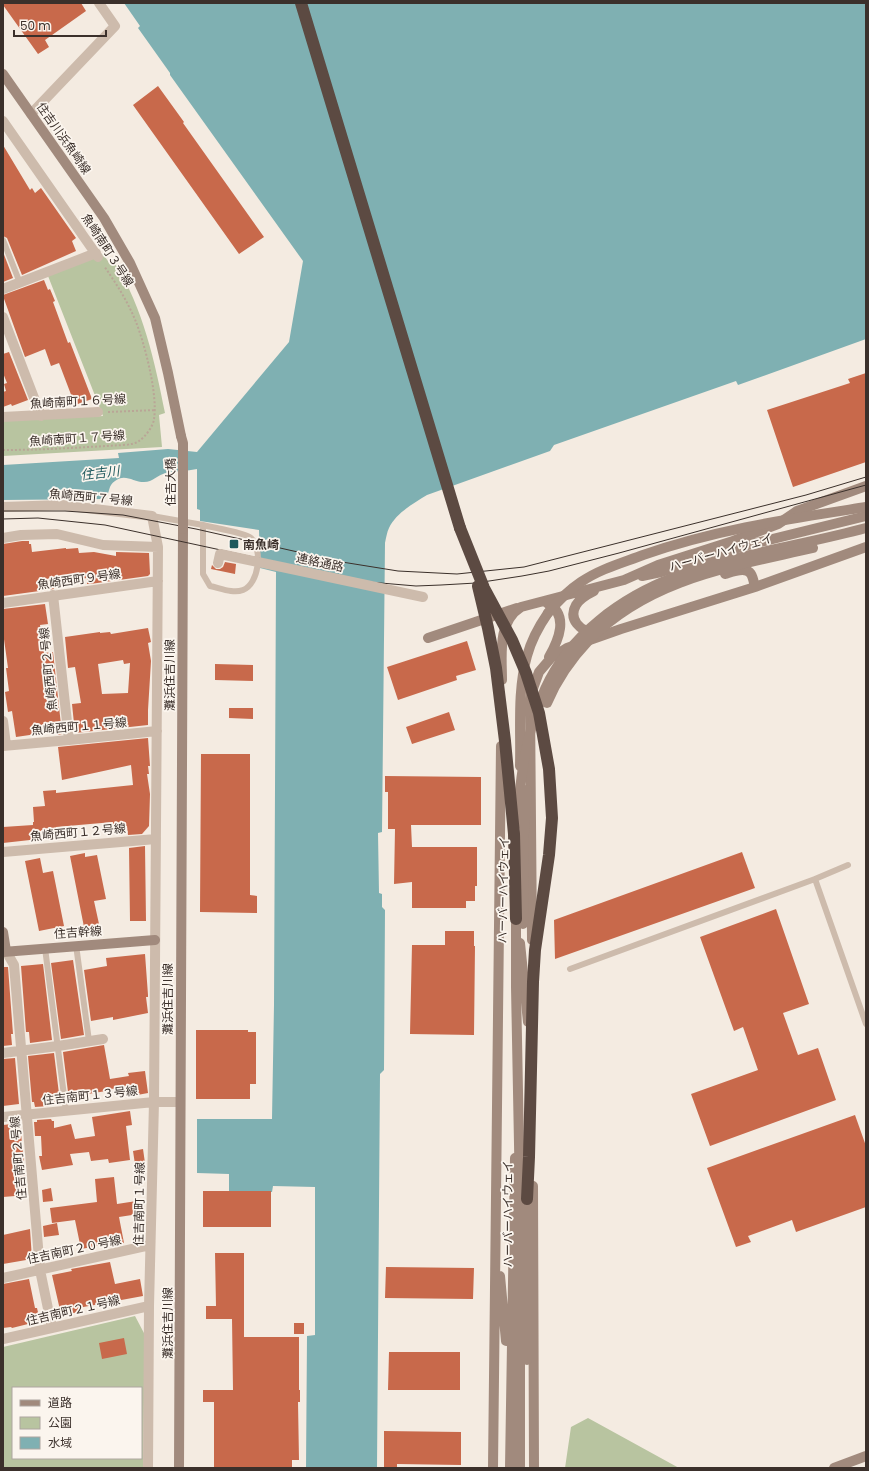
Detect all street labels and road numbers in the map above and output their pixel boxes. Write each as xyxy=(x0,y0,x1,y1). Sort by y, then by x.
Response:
street label: 住吉川浜魚崎線 xyxy=(33,99,95,177)
street label: 魚崎南町３号線 xyxy=(78,210,138,290)
street label: 魚崎南町１６号線 xyxy=(30,390,126,412)
street label: 魚崎南町１７号線 xyxy=(29,426,125,450)
street label: 住𠮷大橋 xyxy=(162,458,179,506)
street label: 魚崎西町７号線 xyxy=(48,485,134,509)
street label: ハーバーハイウェイ xyxy=(667,529,775,575)
street label: 連絡通路 xyxy=(295,549,345,575)
street label: 魚崎西町９号線 xyxy=(36,565,122,593)
street label: 魚崎西町２号線 xyxy=(35,626,61,712)
street label: 灘浜住吉川線 xyxy=(161,639,178,711)
street label: 魚崎西町１１号線 xyxy=(30,713,128,739)
street label: 魚崎西町１２号線 xyxy=(29,819,127,845)
street label: ハーバーハイウェイ xyxy=(494,836,512,944)
street label: 住吉幹線 xyxy=(53,922,103,942)
street label: 灘浜住吉川線 xyxy=(159,963,176,1035)
street label: 住吉南町１３号線 xyxy=(41,1082,139,1108)
street label: 住吉南町２号線 xyxy=(6,1115,30,1201)
street label: ハーバーハイウェイ xyxy=(499,1160,516,1268)
street label: 住吉南町１号線 xyxy=(130,1162,148,1246)
street label: 住吉南町２０号線 xyxy=(25,1231,123,1267)
street label: 灘浜住吉川線 xyxy=(159,1287,176,1359)
street label: 住吉南町２１号線 xyxy=(24,1291,122,1329)

